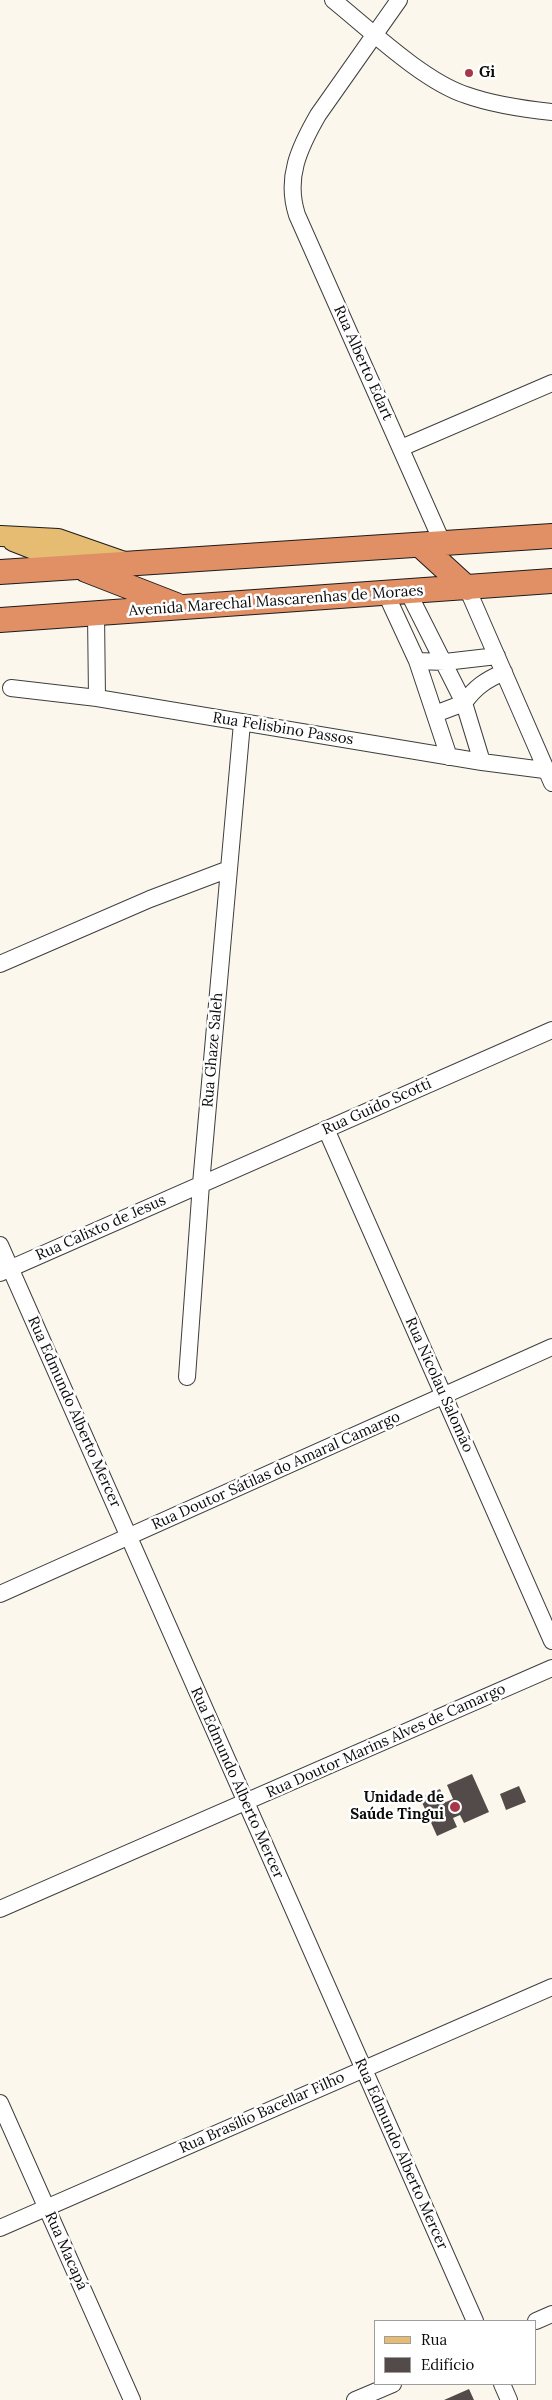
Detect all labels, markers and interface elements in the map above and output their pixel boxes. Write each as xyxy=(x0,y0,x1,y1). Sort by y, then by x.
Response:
place label: Gi xyxy=(479,64,495,82)
marker: Gi xyxy=(463,67,475,79)
street label: Rua Alberto Edart xyxy=(330,303,396,423)
street label: Avenida Marechal Mascarenhas de Moraes xyxy=(128,582,424,620)
street label: Rua Felisbino Passos xyxy=(211,709,355,749)
street label: Rua Ghaze Saleh xyxy=(199,992,227,1108)
street label: Rua Guido Scotti xyxy=(320,1075,434,1139)
street label: Rua Calixto de Jesus xyxy=(33,1191,169,1265)
street label: Rua Edmundo Alberto Mercer xyxy=(24,1313,124,1511)
street label: Rua Nicolau Salomão xyxy=(401,1315,477,1455)
street label: Rua Doutor Sátilas do Amaral Camargo xyxy=(149,1408,403,1534)
street label: Rua Doutor Marins Alves de Camargo xyxy=(264,1680,508,1802)
street label: Rua Edmundo Alberto Mercer xyxy=(187,1684,287,1882)
place label: Unidade de Saúde Tingui xyxy=(350,1789,444,1824)
marker: Unidade de Saúde Tingui xyxy=(448,1800,462,1814)
street label: Rua Edmundo Alberto Mercer xyxy=(351,2055,451,2253)
street label: Rua Brasílio Bacellar Filho xyxy=(176,2068,348,2158)
street label: Rua Macapá xyxy=(41,2209,91,2293)
legend xyxy=(374,2320,537,2385)
text: Rua xyxy=(421,2330,447,2349)
text: Edifício xyxy=(421,2355,474,2374)

